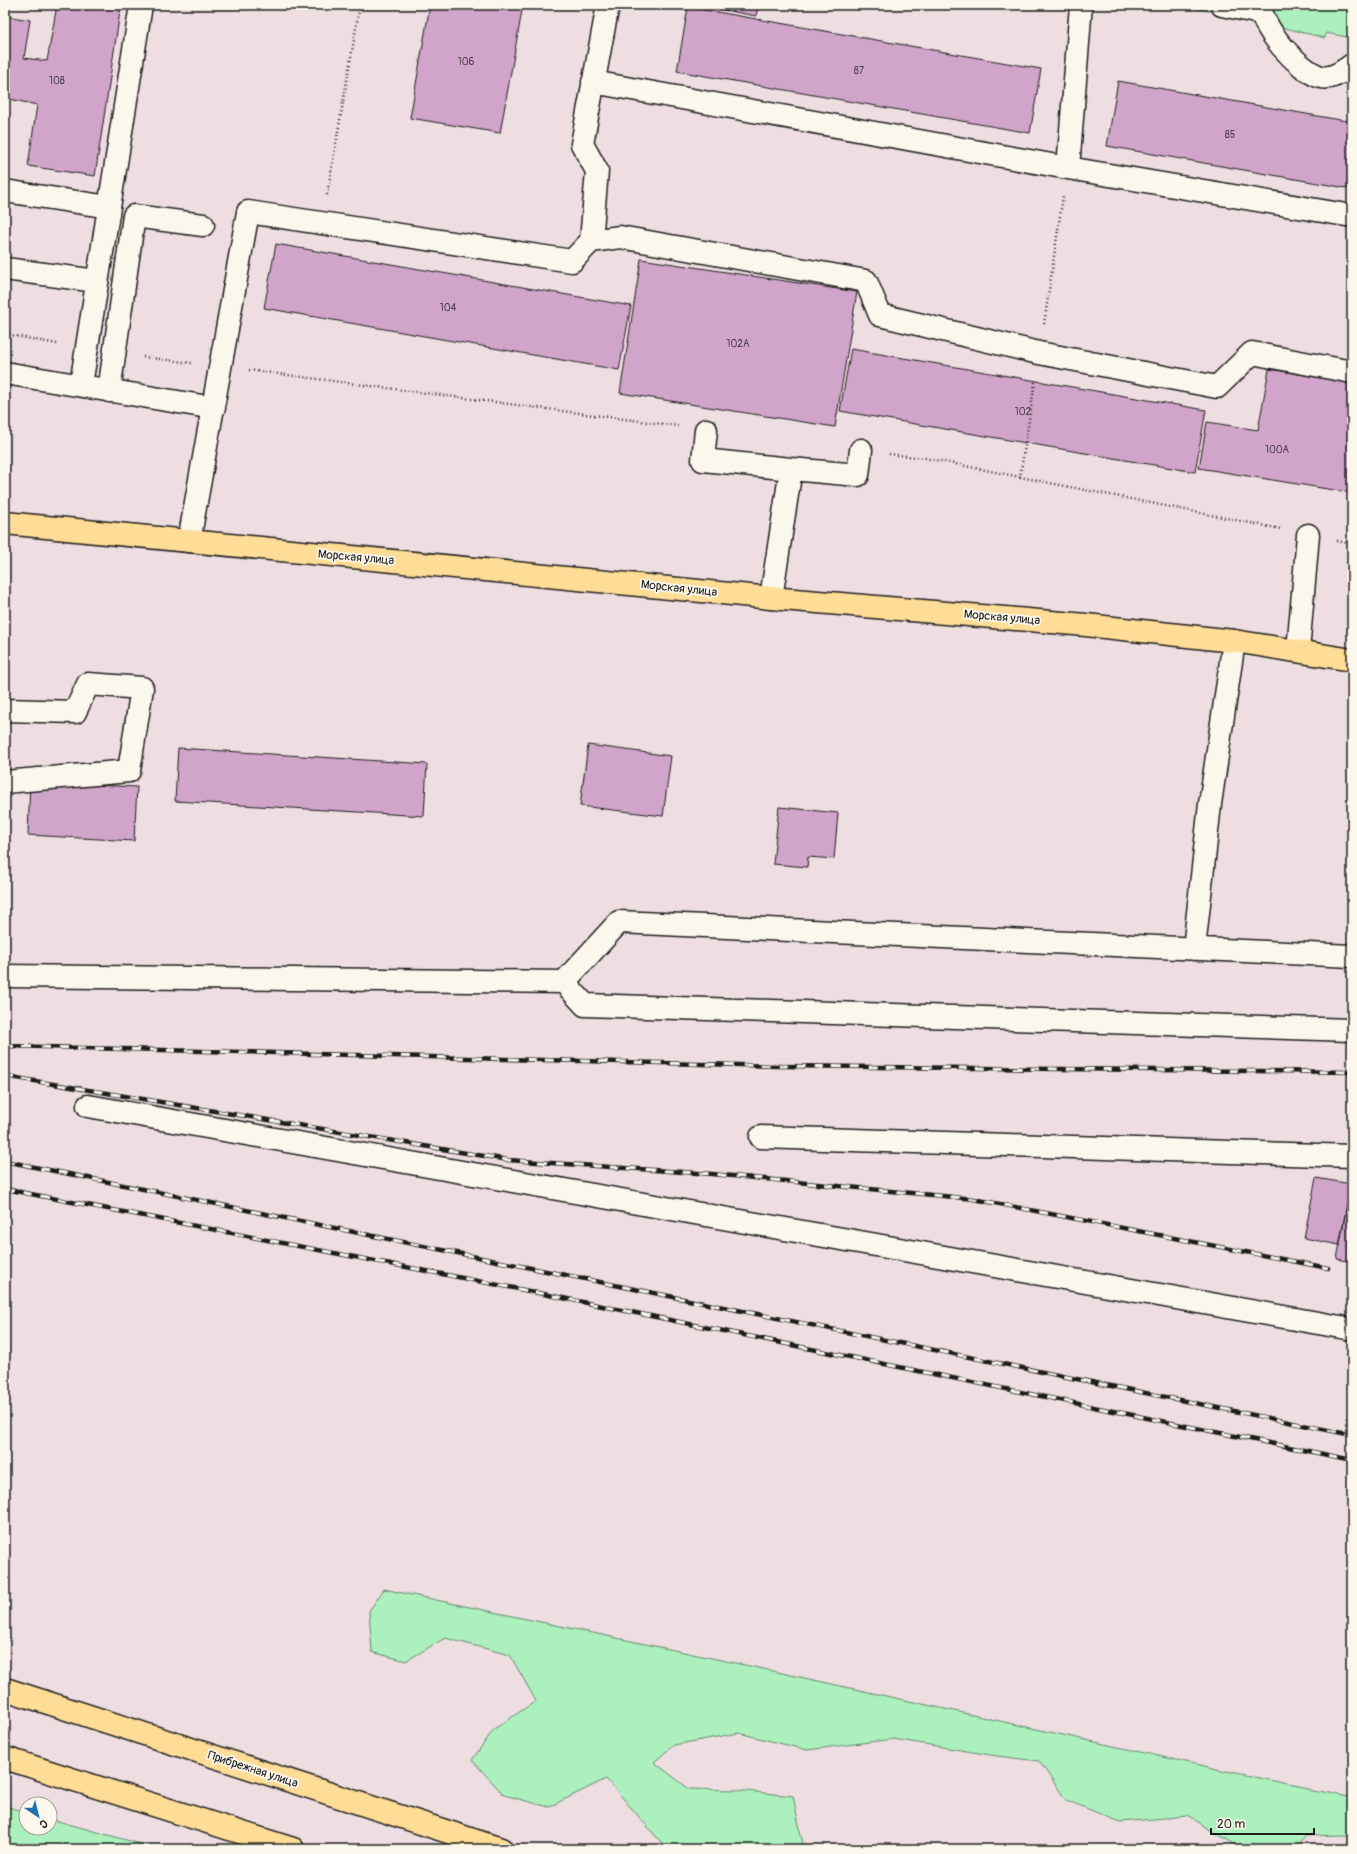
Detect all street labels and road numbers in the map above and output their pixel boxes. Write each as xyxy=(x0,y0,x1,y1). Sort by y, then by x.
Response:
street label: Морская улица xyxy=(317,547,395,568)
street label: Морская улица xyxy=(640,577,718,600)
street label: Морская улица xyxy=(963,607,1041,628)
street label: Прибрежная улица xyxy=(206,1748,300,1791)

